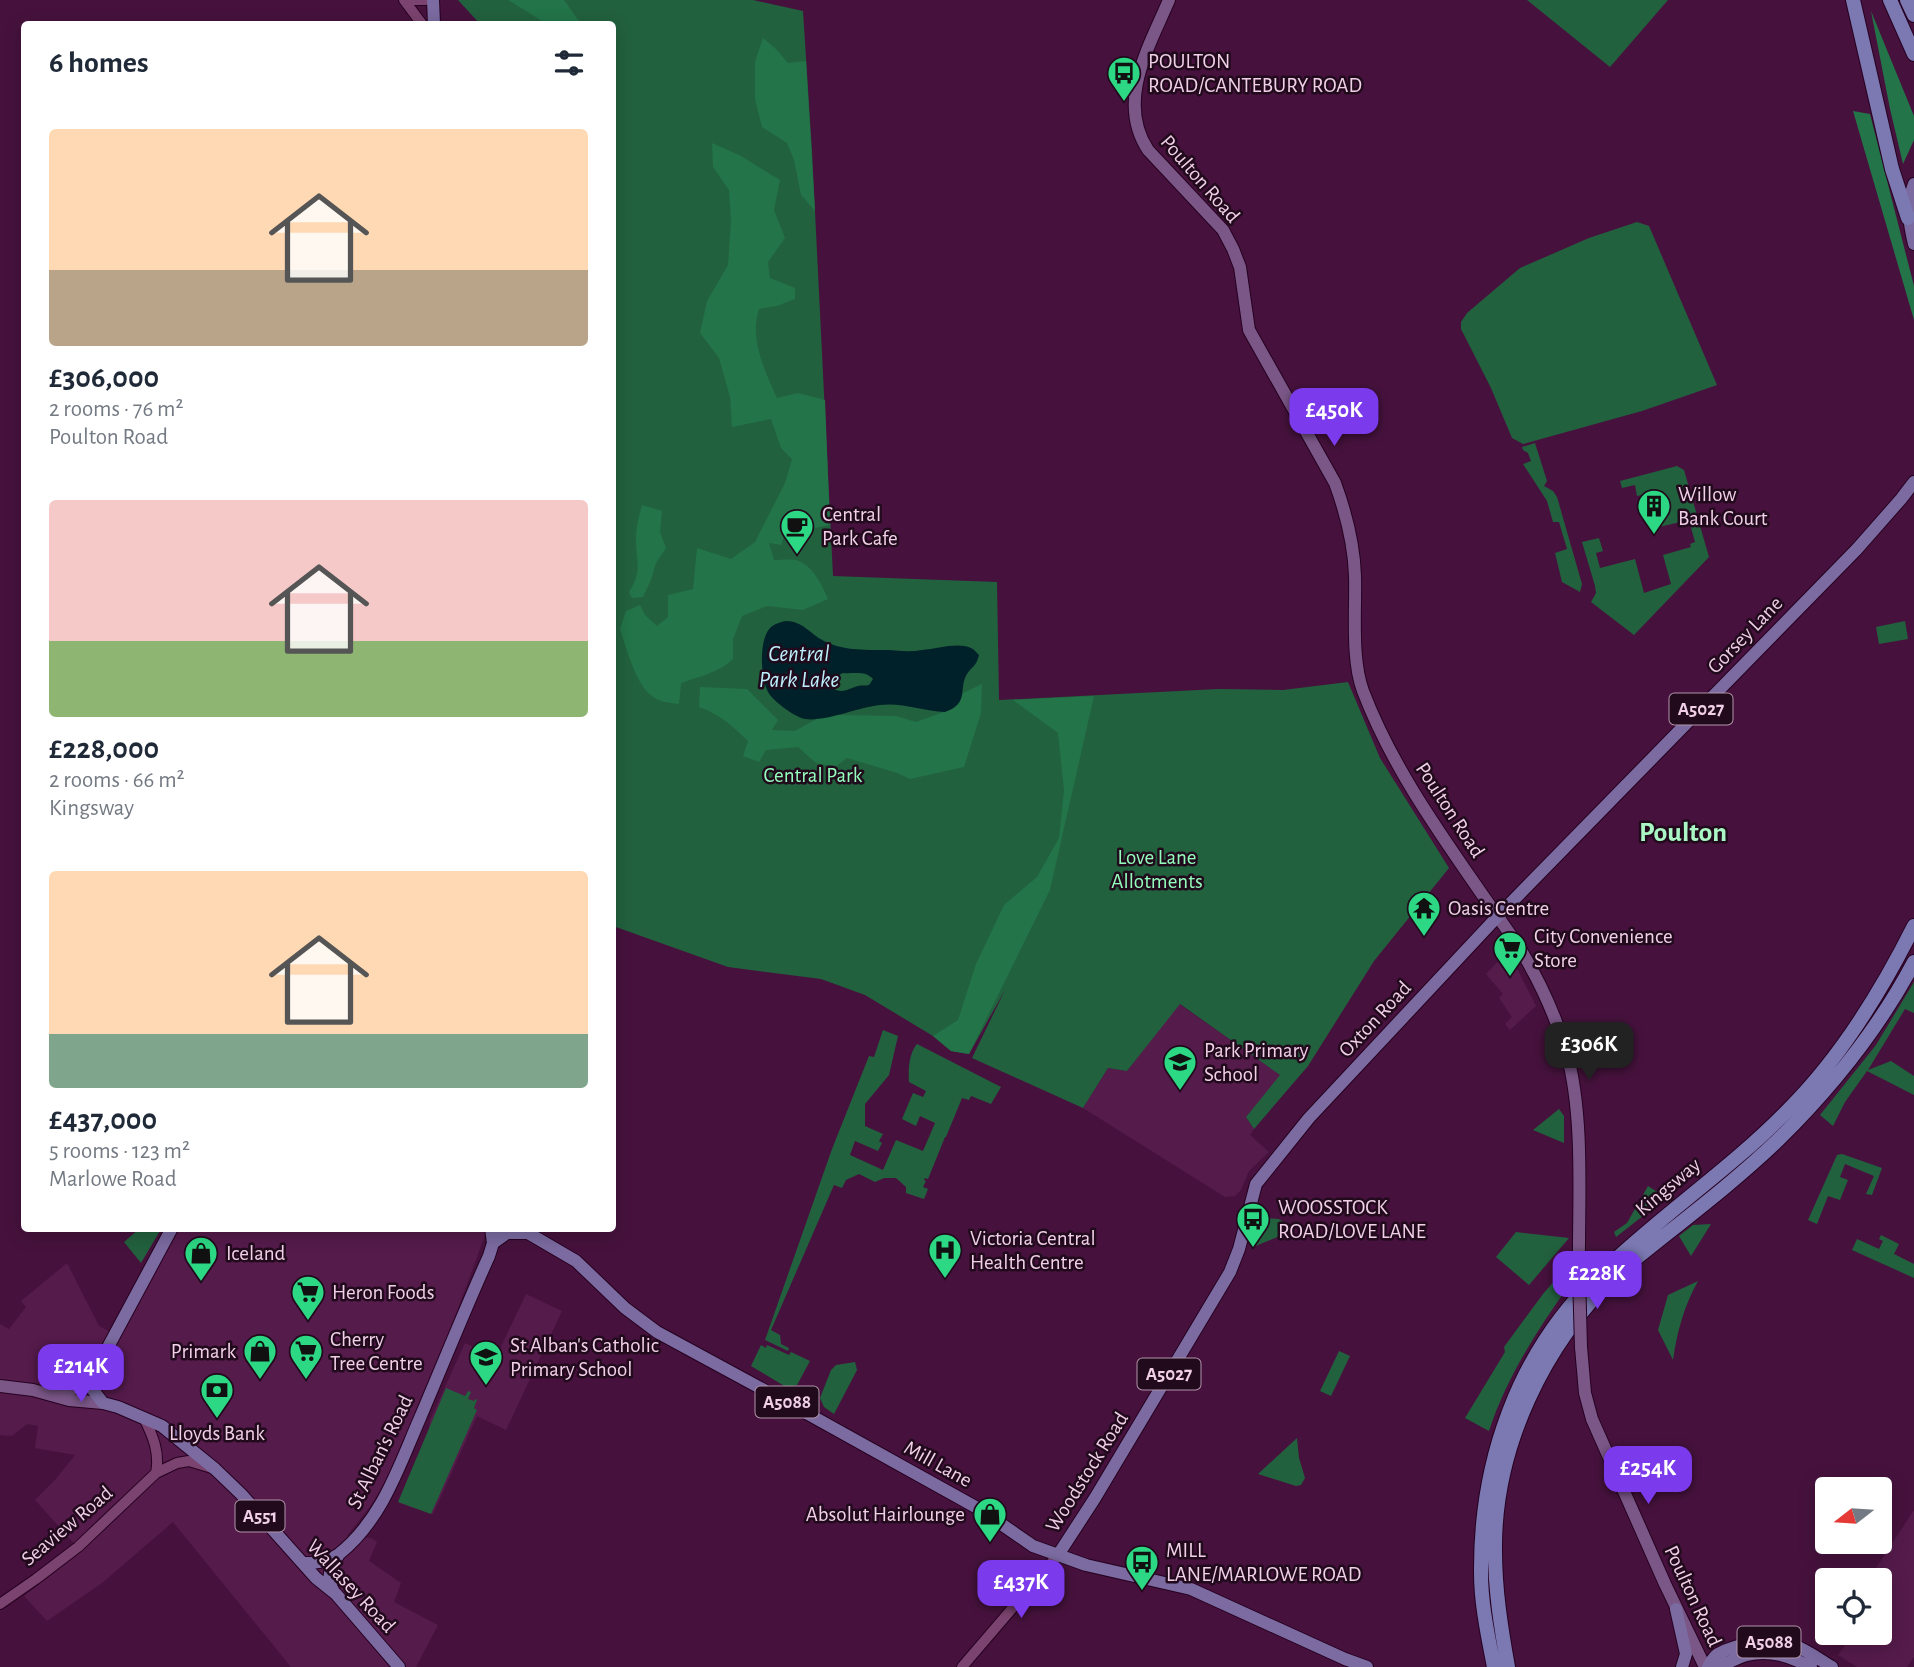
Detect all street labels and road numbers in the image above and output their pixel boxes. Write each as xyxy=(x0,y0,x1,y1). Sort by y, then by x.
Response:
street label: Poulton Road xyxy=(1156,131,1244,227)
street label: Gorsey Lane xyxy=(1704,593,1786,677)
road number: A5027 xyxy=(1670,694,1732,724)
street label: Poulton Road xyxy=(1412,759,1489,861)
street label: Oxton Road xyxy=(1335,977,1415,1061)
street label: Kingsway xyxy=(1632,1154,1704,1220)
road number: A5027 xyxy=(1138,1358,1200,1390)
road number: A5088 xyxy=(756,1386,818,1418)
street label: St Alban's Road xyxy=(343,1392,417,1512)
street label: Woodstock Road xyxy=(1042,1408,1132,1536)
street label: Mill Lane xyxy=(900,1437,976,1491)
street label: Seaview Road xyxy=(17,1482,117,1570)
road number: A551 xyxy=(236,1500,284,1532)
street label: Wallasey Road xyxy=(303,1535,399,1637)
street label: Poulton Road xyxy=(1660,1542,1726,1650)
road number: A5088 xyxy=(1738,1626,1800,1658)

